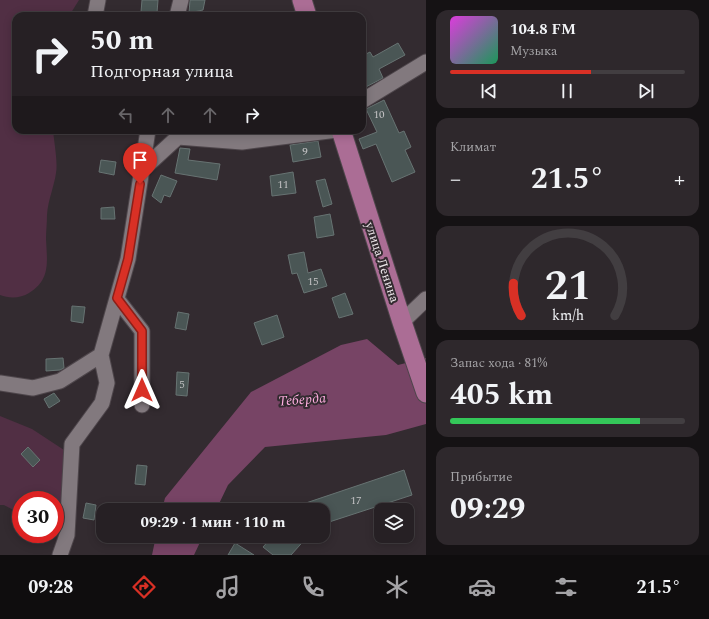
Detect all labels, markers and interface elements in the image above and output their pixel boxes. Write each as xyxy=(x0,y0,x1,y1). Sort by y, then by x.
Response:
text: 104.8 FM xyxy=(510,18,576,41)
text: 50 m xyxy=(90,19,154,62)
icon: right xyxy=(24,28,76,80)
text: Музыка xyxy=(510,41,557,61)
text: Подгорная улица xyxy=(90,58,234,85)
icon: previous xyxy=(478,80,500,102)
icon: pause xyxy=(556,80,578,102)
icon: next xyxy=(635,80,657,102)
icon: left xyxy=(115,104,137,126)
icon: ahead xyxy=(157,104,179,126)
icon: ahead xyxy=(199,104,221,126)
icon: right xyxy=(241,104,263,126)
house number: 10 xyxy=(374,106,385,123)
text: Климат xyxy=(450,137,496,157)
pin xyxy=(123,143,157,184)
house number: 9 xyxy=(302,143,308,160)
icon: arrive xyxy=(129,149,151,171)
text: 21.5° xyxy=(531,156,604,202)
text: − xyxy=(450,163,461,196)
text: + xyxy=(674,163,685,196)
house number: 11 xyxy=(278,176,289,193)
street label: улица Ленина xyxy=(359,219,405,306)
text: 21 xyxy=(544,254,591,317)
house number: 15 xyxy=(308,273,319,290)
text: km/h xyxy=(551,304,584,326)
text: Запас хода · 81% xyxy=(450,353,547,373)
position arrow xyxy=(121,369,163,411)
text: 405 km xyxy=(450,372,553,418)
house number: 5 xyxy=(179,376,185,393)
water label: Теберда xyxy=(277,387,327,412)
text: Прибытие xyxy=(450,467,512,487)
text: 09:29 xyxy=(450,486,525,532)
speed limit sign: 30 xyxy=(12,491,64,543)
house number: 17 xyxy=(351,492,362,509)
map controls xyxy=(374,503,414,543)
button: layers xyxy=(374,503,414,543)
text: 09:29 · 1 мин · 110 m xyxy=(141,511,285,534)
icon: directions xyxy=(130,573,158,601)
icon: music xyxy=(214,573,242,601)
icon: phone xyxy=(299,573,327,601)
icon: climate xyxy=(383,573,411,601)
icon: car xyxy=(468,573,496,601)
icon: filters xyxy=(552,573,580,601)
text: 09:28 xyxy=(28,574,73,601)
text: 21.5° xyxy=(637,574,681,601)

